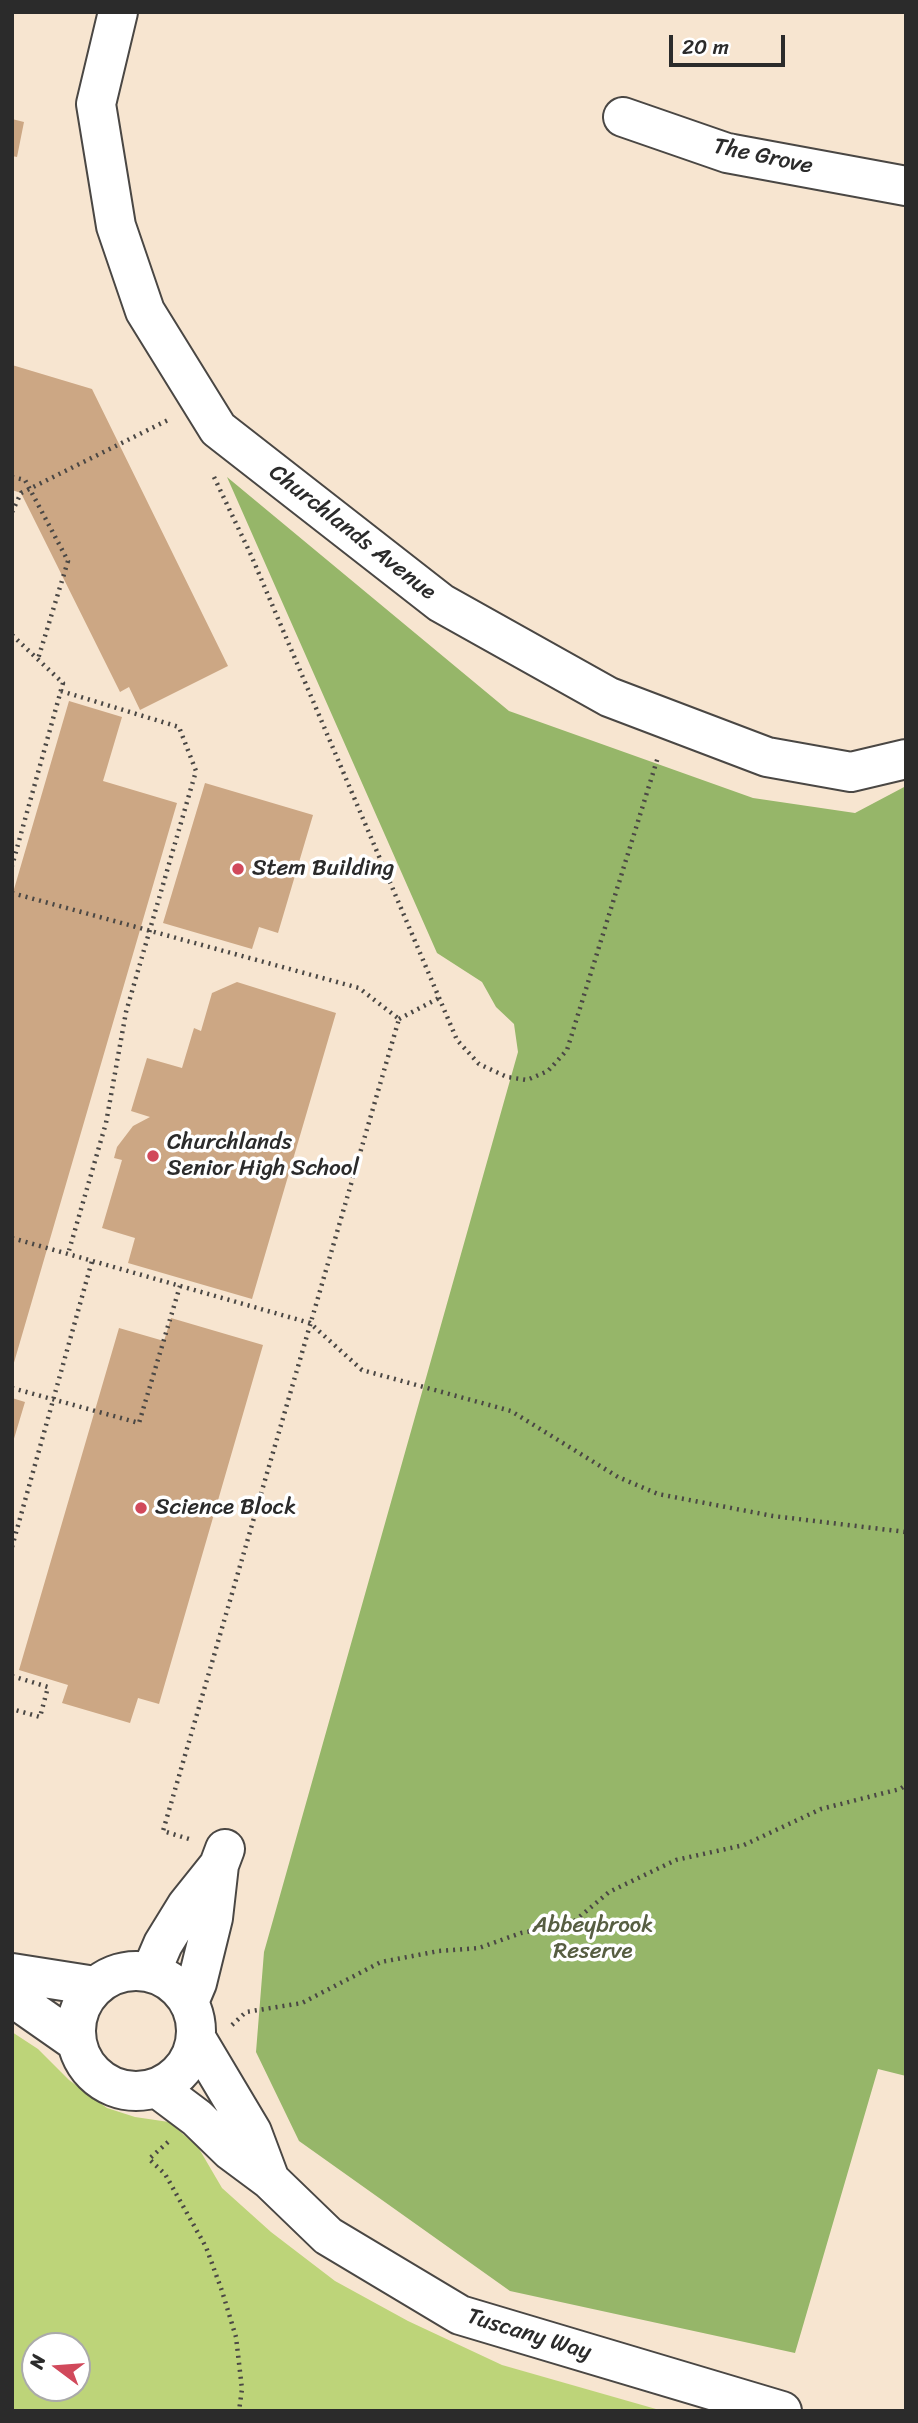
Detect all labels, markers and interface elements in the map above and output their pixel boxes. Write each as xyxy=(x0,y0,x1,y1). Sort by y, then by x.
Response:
scale bar xyxy=(673,21,788,65)
text: 20 m xyxy=(682,28,729,66)
street label: The Grove xyxy=(711,133,815,181)
street label: Churchlands Avenue xyxy=(263,459,441,607)
place label: Stem Building xyxy=(252,855,394,883)
marker: Stem Building xyxy=(230,861,246,877)
place label: Churchlands Senior High School xyxy=(167,1129,359,1183)
marker: Churchlands Senior High School xyxy=(145,1148,161,1164)
place label: Science Block xyxy=(155,1494,296,1522)
marker: Science Block xyxy=(133,1500,149,1516)
park label: Abbeybrook Reserve xyxy=(533,1912,653,1966)
street label: Tuscany Way xyxy=(464,2303,594,2367)
north arrow xyxy=(21,2332,91,2402)
text: N xyxy=(20,2351,55,2373)

